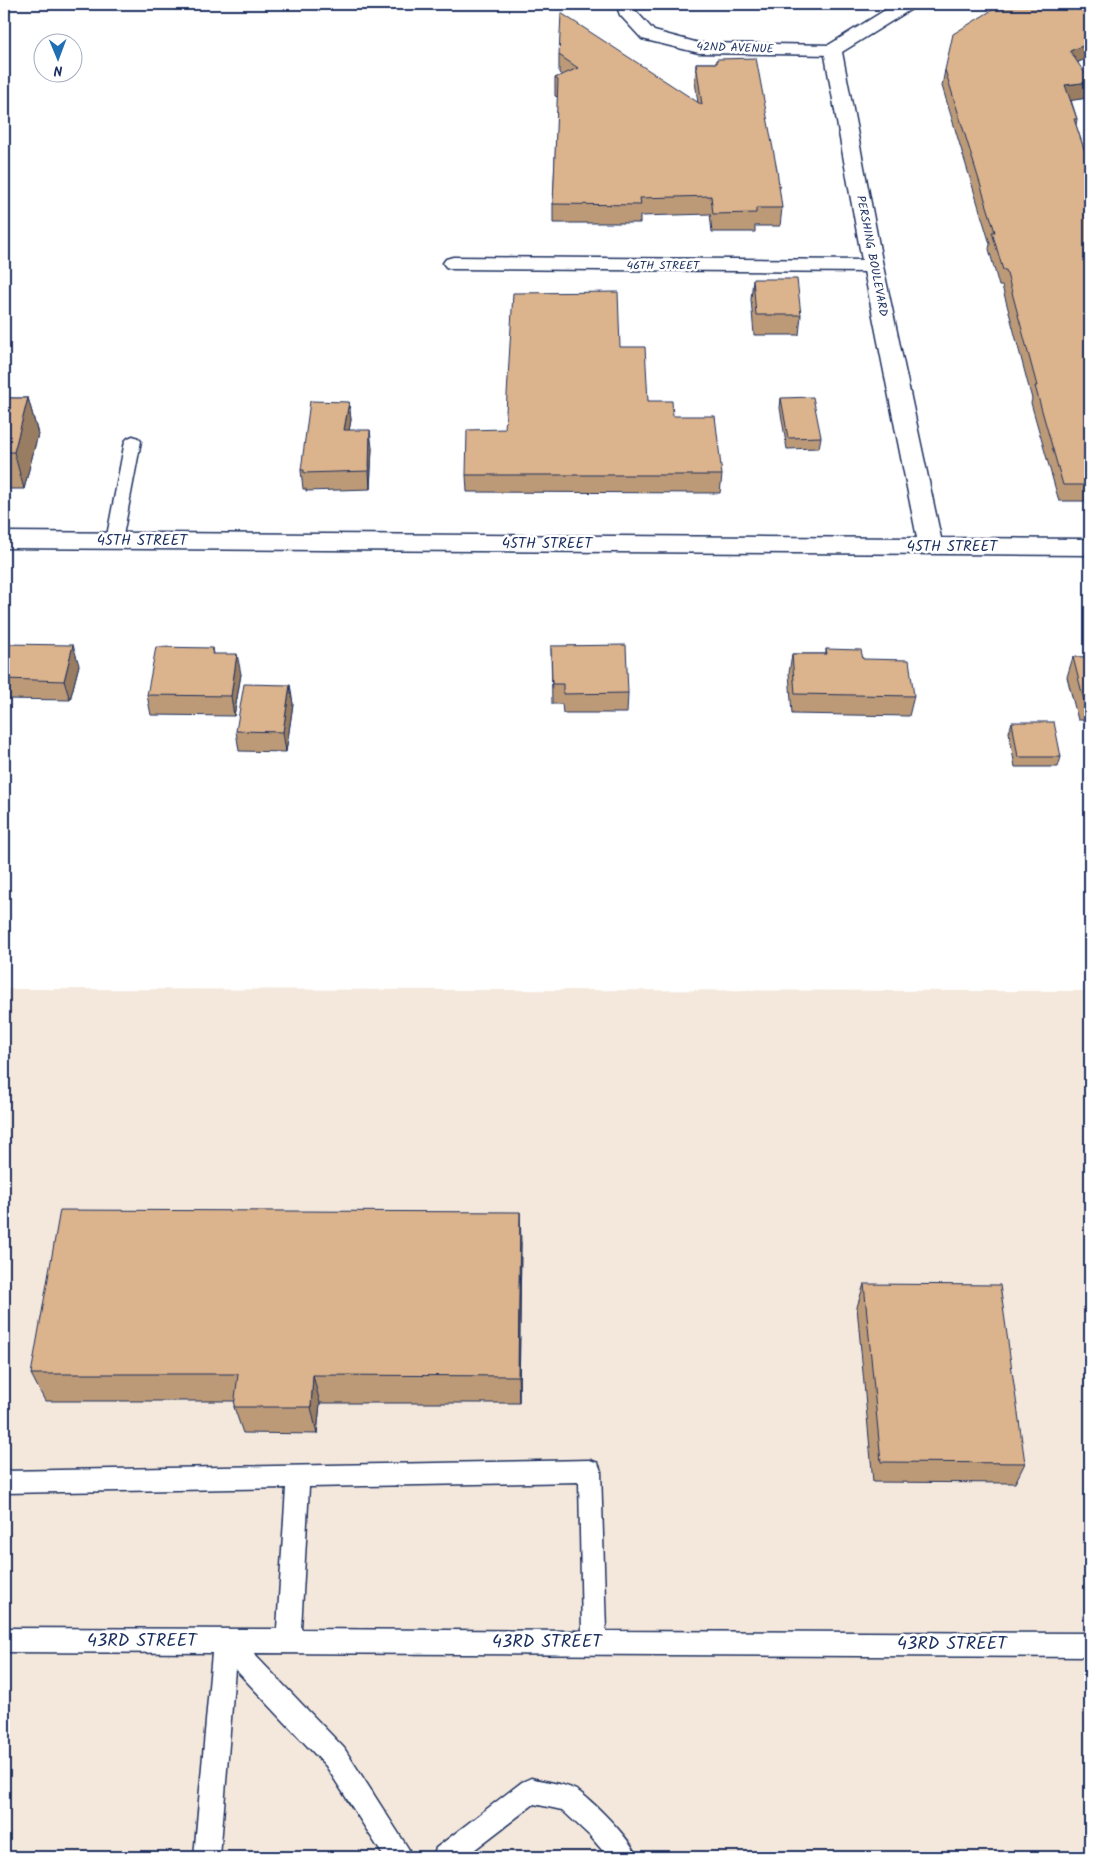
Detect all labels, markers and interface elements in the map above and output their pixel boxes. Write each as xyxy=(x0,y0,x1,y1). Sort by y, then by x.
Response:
north arrow xyxy=(32,32,82,82)
street label: 42ND AVENUE xyxy=(696,37,775,59)
text: N xyxy=(53,59,63,81)
street label: PERSHING BOULEVARD xyxy=(851,194,893,318)
street label: 46TH STREET xyxy=(627,256,701,275)
street label: 45TH STREET xyxy=(97,529,189,553)
street label: 45TH STREET xyxy=(502,532,594,556)
street label: 45TH STREET xyxy=(907,535,999,559)
street label: 43RD STREET xyxy=(87,1627,198,1656)
street label: 43RD STREET xyxy=(492,1628,603,1657)
street label: 43RD STREET xyxy=(897,1630,1008,1659)

